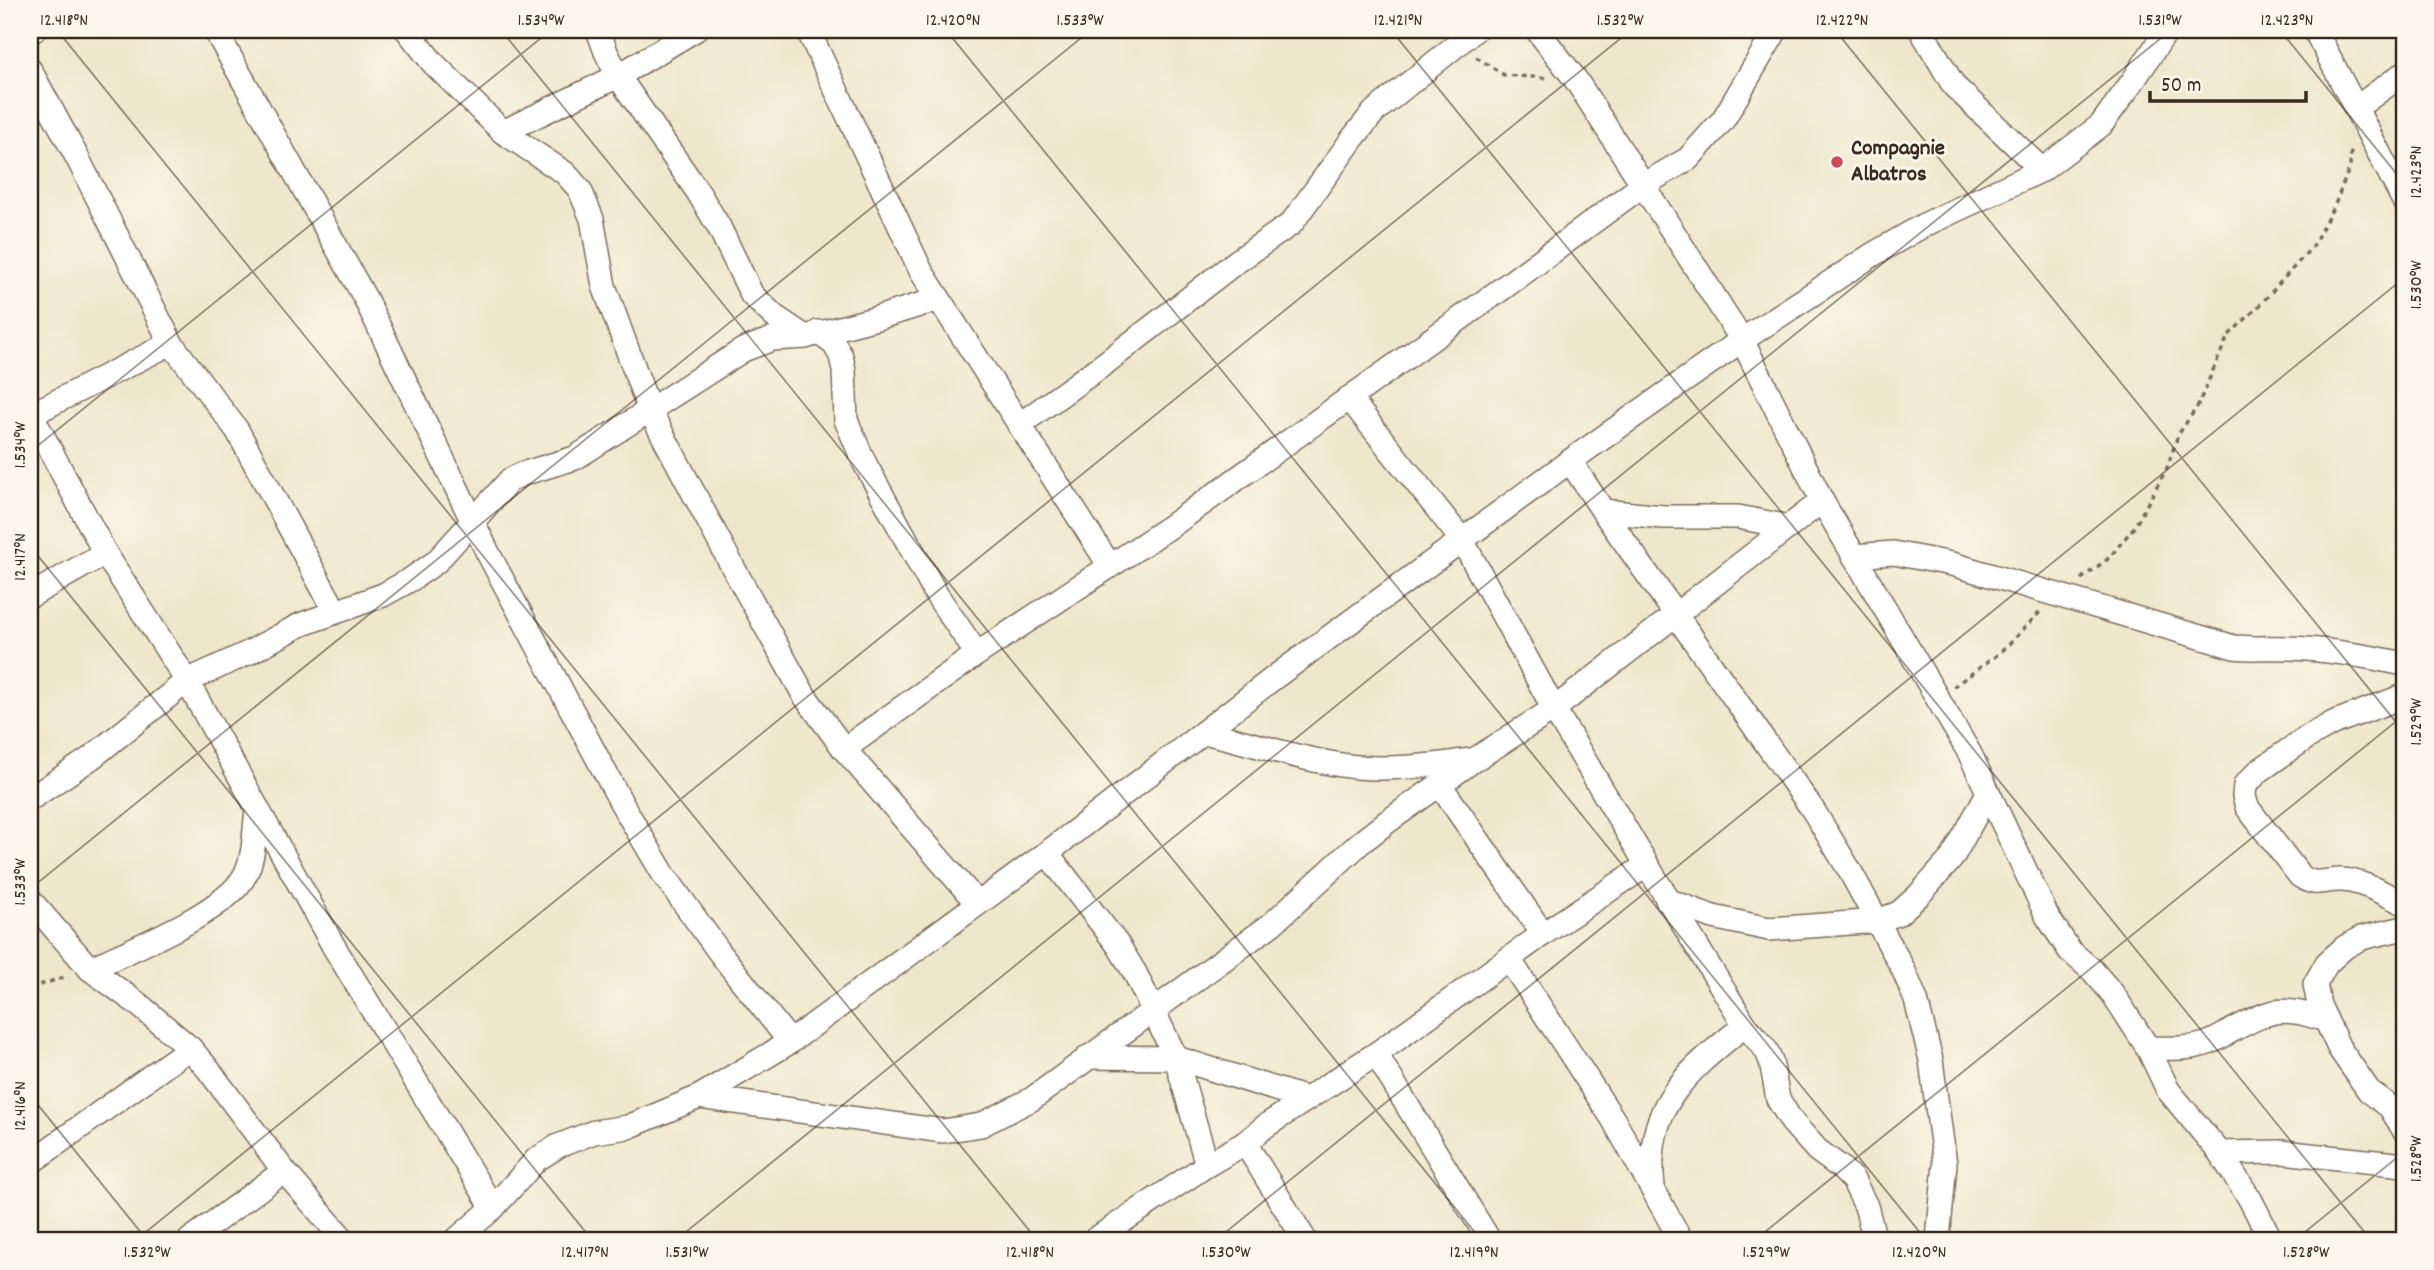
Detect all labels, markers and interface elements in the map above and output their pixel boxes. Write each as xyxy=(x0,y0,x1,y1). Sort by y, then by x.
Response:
text: 12.418°N xyxy=(40,9,88,34)
text: 1.534°W xyxy=(518,9,565,34)
text: 12.420°N xyxy=(926,9,980,34)
text: 1.533°W xyxy=(1056,9,1104,34)
text: 12.421°N xyxy=(1374,9,1422,34)
text: 1.532°W xyxy=(1596,9,1644,34)
text: 12.422°N xyxy=(1816,9,1868,34)
text: 1.531°W xyxy=(2138,9,2182,34)
text: 12.423°N xyxy=(2261,9,2313,34)
scale bar xyxy=(2150,60,2306,104)
text: 50 m xyxy=(2161,72,2201,102)
place label: Compagnie Albatros xyxy=(1851,133,1945,192)
text: 12.423°N xyxy=(2405,146,2430,198)
marker: Compagnie Albatros xyxy=(1829,154,1845,170)
text: 1.530°W xyxy=(2405,260,2430,310)
text: 1.534°W xyxy=(9,421,34,468)
text: 12.417°N xyxy=(9,533,34,581)
text: 1.529°W xyxy=(2405,698,2430,746)
text: 1.533°W xyxy=(9,858,34,906)
text: 12.416°N xyxy=(9,1081,34,1131)
text: 1.528°W xyxy=(2405,1135,2430,1182)
text: 1.532°W xyxy=(123,1241,171,1266)
text: 12.417°N xyxy=(561,1241,609,1266)
text: 1.531°W xyxy=(665,1241,709,1266)
text: 12.418°N xyxy=(1006,1241,1054,1266)
text: 1.530°W xyxy=(1201,1241,1251,1266)
text: 12.419°N xyxy=(1449,1241,1499,1266)
text: 1.529°W xyxy=(1742,1241,1790,1266)
text: 12.420°N xyxy=(1892,1241,1946,1266)
text: 1.528°W xyxy=(2283,1241,2330,1266)

